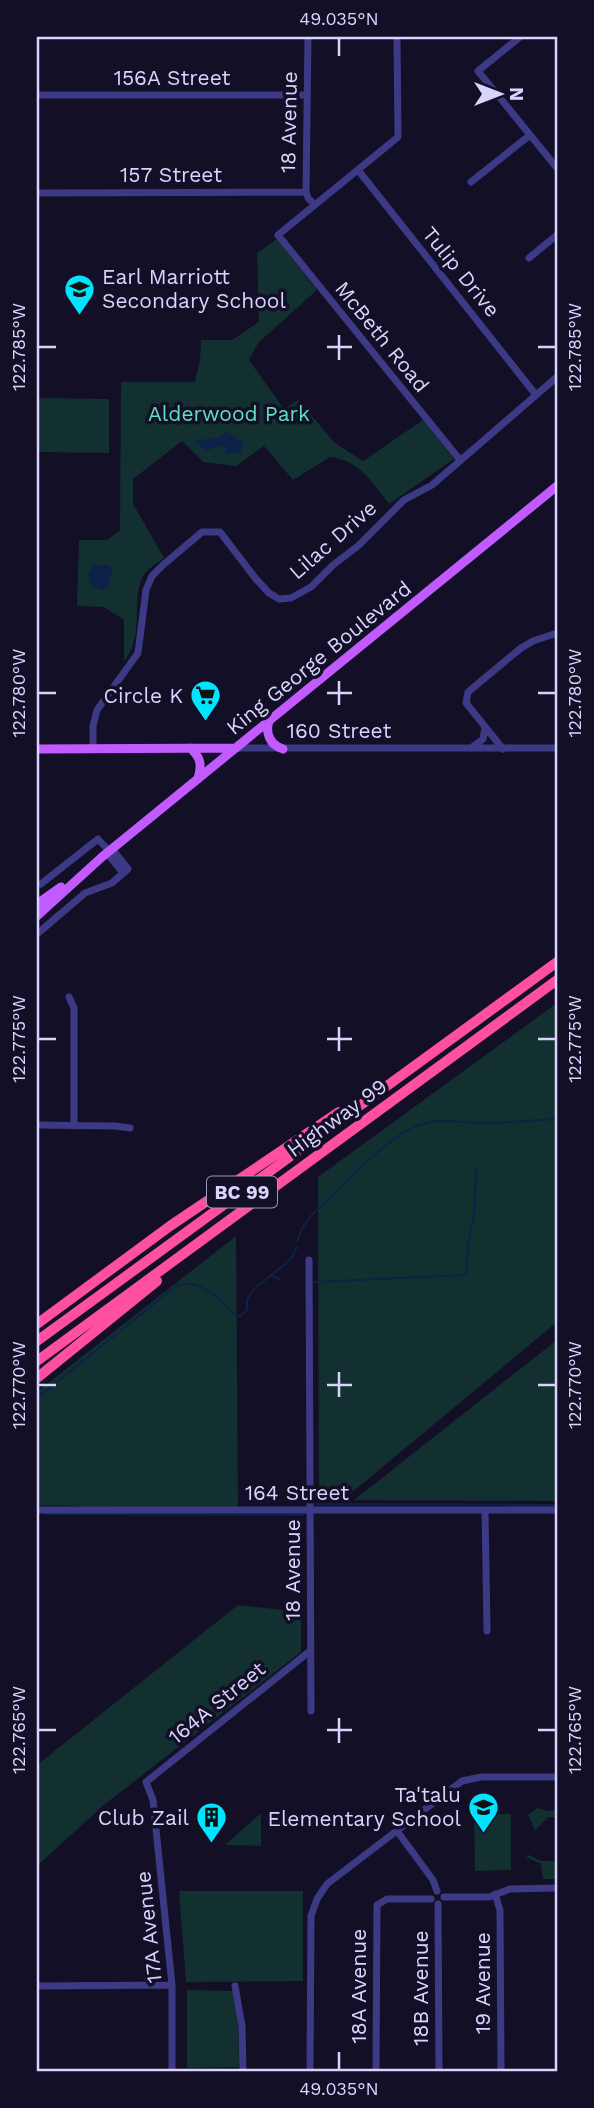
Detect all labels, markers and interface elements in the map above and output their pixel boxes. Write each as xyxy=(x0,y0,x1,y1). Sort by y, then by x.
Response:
text: 49.035°N xyxy=(299,8,379,29)
north arrow xyxy=(464,60,534,130)
street label: 156A Street xyxy=(114,65,230,90)
street label: 18 Avenue xyxy=(275,71,302,173)
text: N xyxy=(505,87,528,101)
street label: 157 Street xyxy=(120,162,222,187)
street label: Tulip Drive xyxy=(417,222,505,322)
place label: Earl Marriott Secondary School xyxy=(102,264,286,313)
school or university icon: Earl Marriott Secondary School xyxy=(62,272,96,316)
street label: McBeth Road xyxy=(330,276,435,397)
text: 122.785°W xyxy=(8,303,29,391)
text: 122.785°W xyxy=(564,303,585,391)
park label: Alderwood Park xyxy=(148,401,310,426)
street label: Lilac Drive xyxy=(284,495,381,584)
street label: King George Boulevard xyxy=(221,575,416,740)
text: 122.780°W xyxy=(8,649,29,737)
text: 122.780°W xyxy=(564,649,585,737)
supermarket icon: Circle K xyxy=(189,679,223,723)
place label: Circle K xyxy=(104,683,183,708)
street label: 160 Street xyxy=(287,718,391,743)
text: 122.775°W xyxy=(8,995,29,1083)
text: 122.775°W xyxy=(564,995,585,1083)
street label: Highway 99 xyxy=(282,1073,391,1162)
road number: BC 99 xyxy=(207,1176,277,1208)
text: 122.770°W xyxy=(8,1341,29,1429)
text: 122.770°W xyxy=(564,1341,585,1429)
street label: 164 Street xyxy=(245,1480,349,1505)
street label: 18 Avenue xyxy=(280,1519,305,1621)
street label: 164A Street xyxy=(163,1656,270,1749)
text: 122.765°W xyxy=(8,1686,29,1774)
text: 122.765°W xyxy=(564,1686,585,1774)
place label: Ta'talu Elementary School xyxy=(268,1782,462,1831)
school or university icon: Ta'talu Elementary School xyxy=(467,1790,501,1834)
building icon: Club Zail xyxy=(195,1801,229,1845)
place label: Club Zail xyxy=(98,1805,190,1830)
street label: 17A Avenue xyxy=(130,1870,167,1984)
street label: 18A Avenue xyxy=(346,1929,371,2043)
street label: 18B Avenue xyxy=(408,1930,433,2046)
street label: 19 Avenue xyxy=(470,1932,495,2034)
text: 49.035°N xyxy=(299,2078,379,2099)

